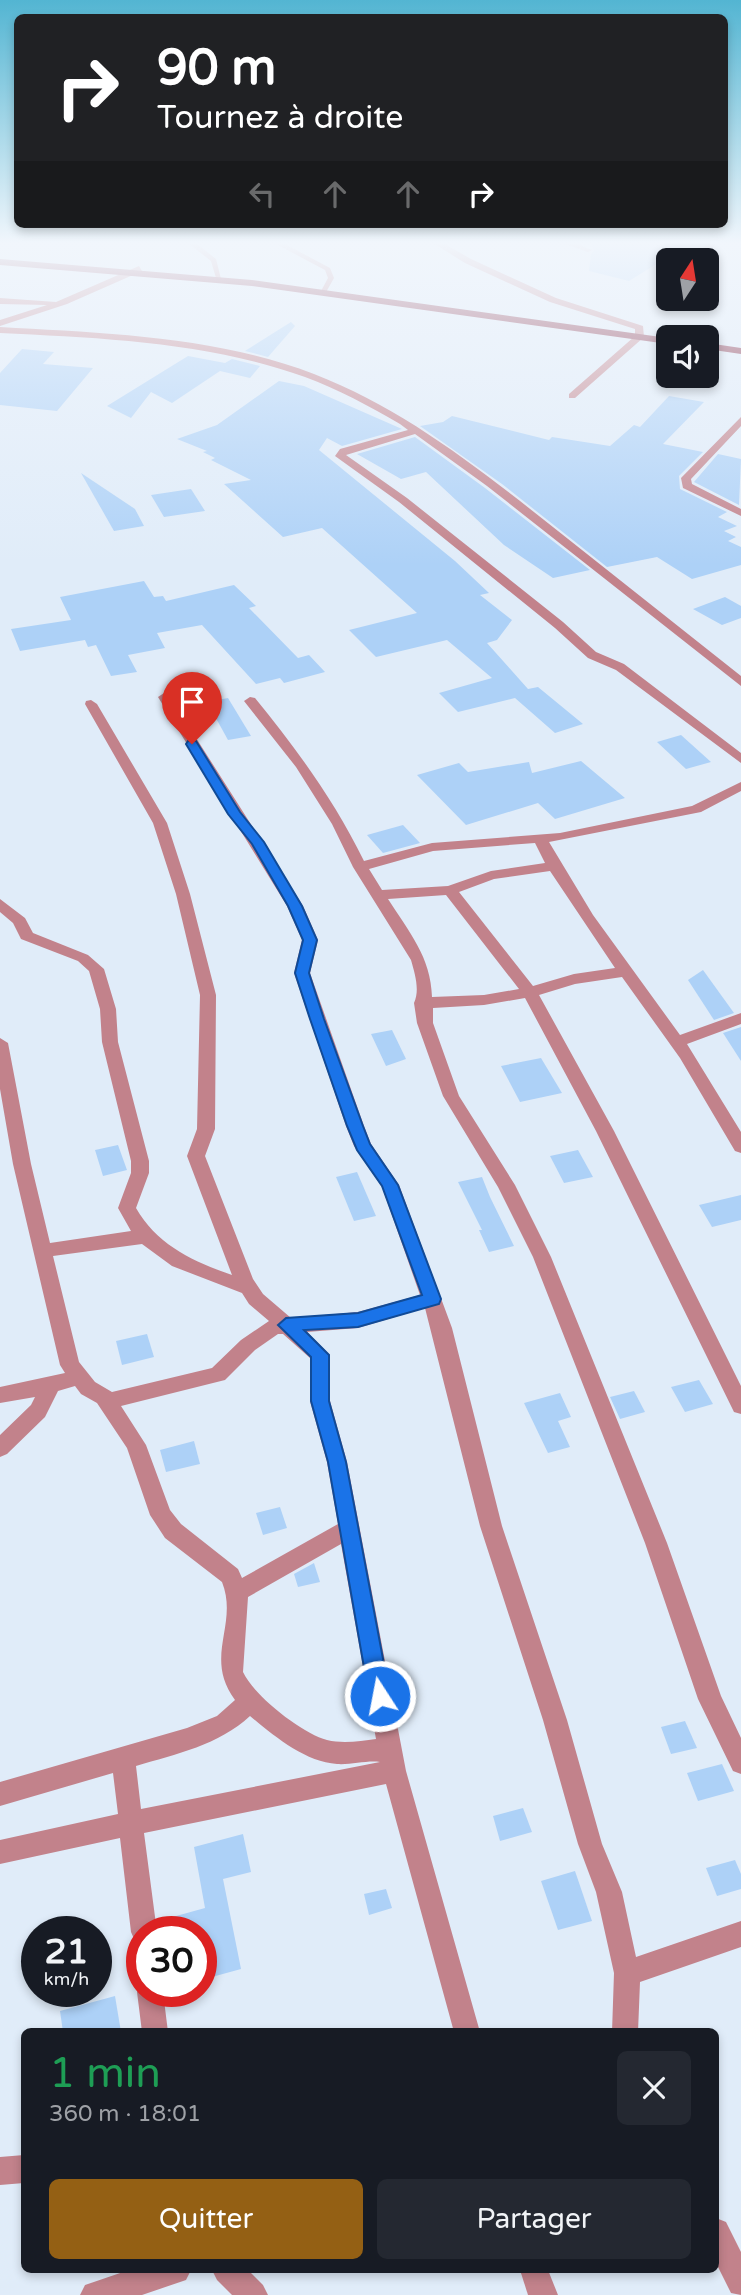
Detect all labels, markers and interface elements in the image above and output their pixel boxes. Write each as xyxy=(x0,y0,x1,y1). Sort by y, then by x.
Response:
text: 90 m xyxy=(157,39,276,98)
icon: right xyxy=(42,42,133,133)
text: Tournez à droite xyxy=(157,99,403,137)
icon: left xyxy=(243,175,281,213)
icon: ahead xyxy=(316,175,354,213)
icon: ahead xyxy=(389,175,427,213)
icon: right xyxy=(462,175,500,213)
north arrow xyxy=(656,248,719,312)
map controls xyxy=(656,248,719,388)
button: sound xyxy=(656,325,719,388)
pin xyxy=(162,672,222,744)
icon: arrive xyxy=(173,683,211,721)
position arrow xyxy=(343,1659,417,1733)
speed limit sign: 30 xyxy=(126,1916,217,2007)
text: 21 xyxy=(45,1931,88,1973)
text: km/h xyxy=(44,1968,89,1990)
text: 1 min xyxy=(49,2048,161,2099)
button: close xyxy=(617,2051,691,2125)
text: 360 m · 18:01 xyxy=(49,2100,201,2128)
button: Quitter xyxy=(49,2179,363,2259)
button: Partager xyxy=(377,2179,691,2259)

